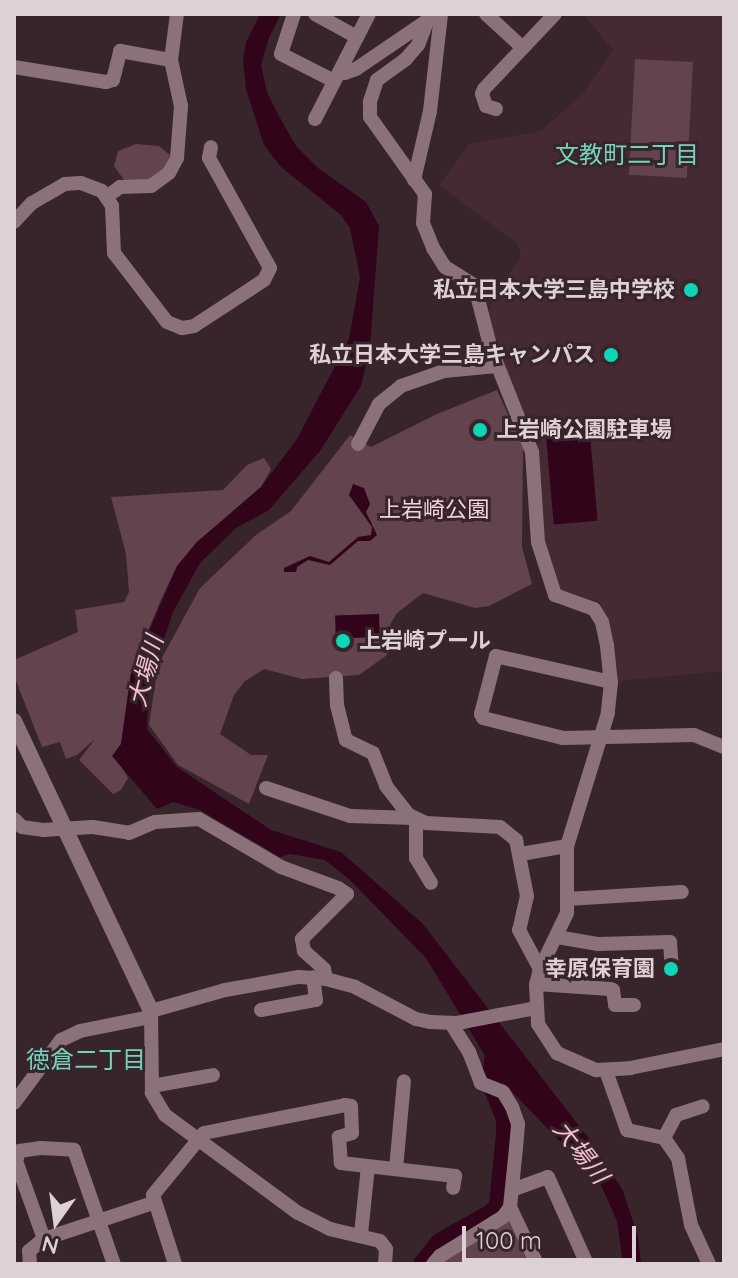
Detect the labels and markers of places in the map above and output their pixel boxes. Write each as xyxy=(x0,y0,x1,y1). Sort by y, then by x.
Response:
place label: 私立日本大学三島中学校 xyxy=(433,277,675,303)
marker: 私立日本大学三島中学校 xyxy=(682,281,700,299)
place label: 私立日本大学三島キャンパス xyxy=(309,342,595,368)
marker: 私立日本大学三島キャンパス xyxy=(602,346,620,364)
place label: 上岩崎公園駐車場 xyxy=(496,417,672,443)
marker: 上岩崎公園駐車場 xyxy=(471,421,489,439)
place label: 上岩崎プール xyxy=(359,628,491,654)
marker: 上岩崎プール xyxy=(334,632,352,650)
place label: 幸原保育園 xyxy=(545,956,655,982)
marker: 幸原保育園 xyxy=(662,960,680,978)

